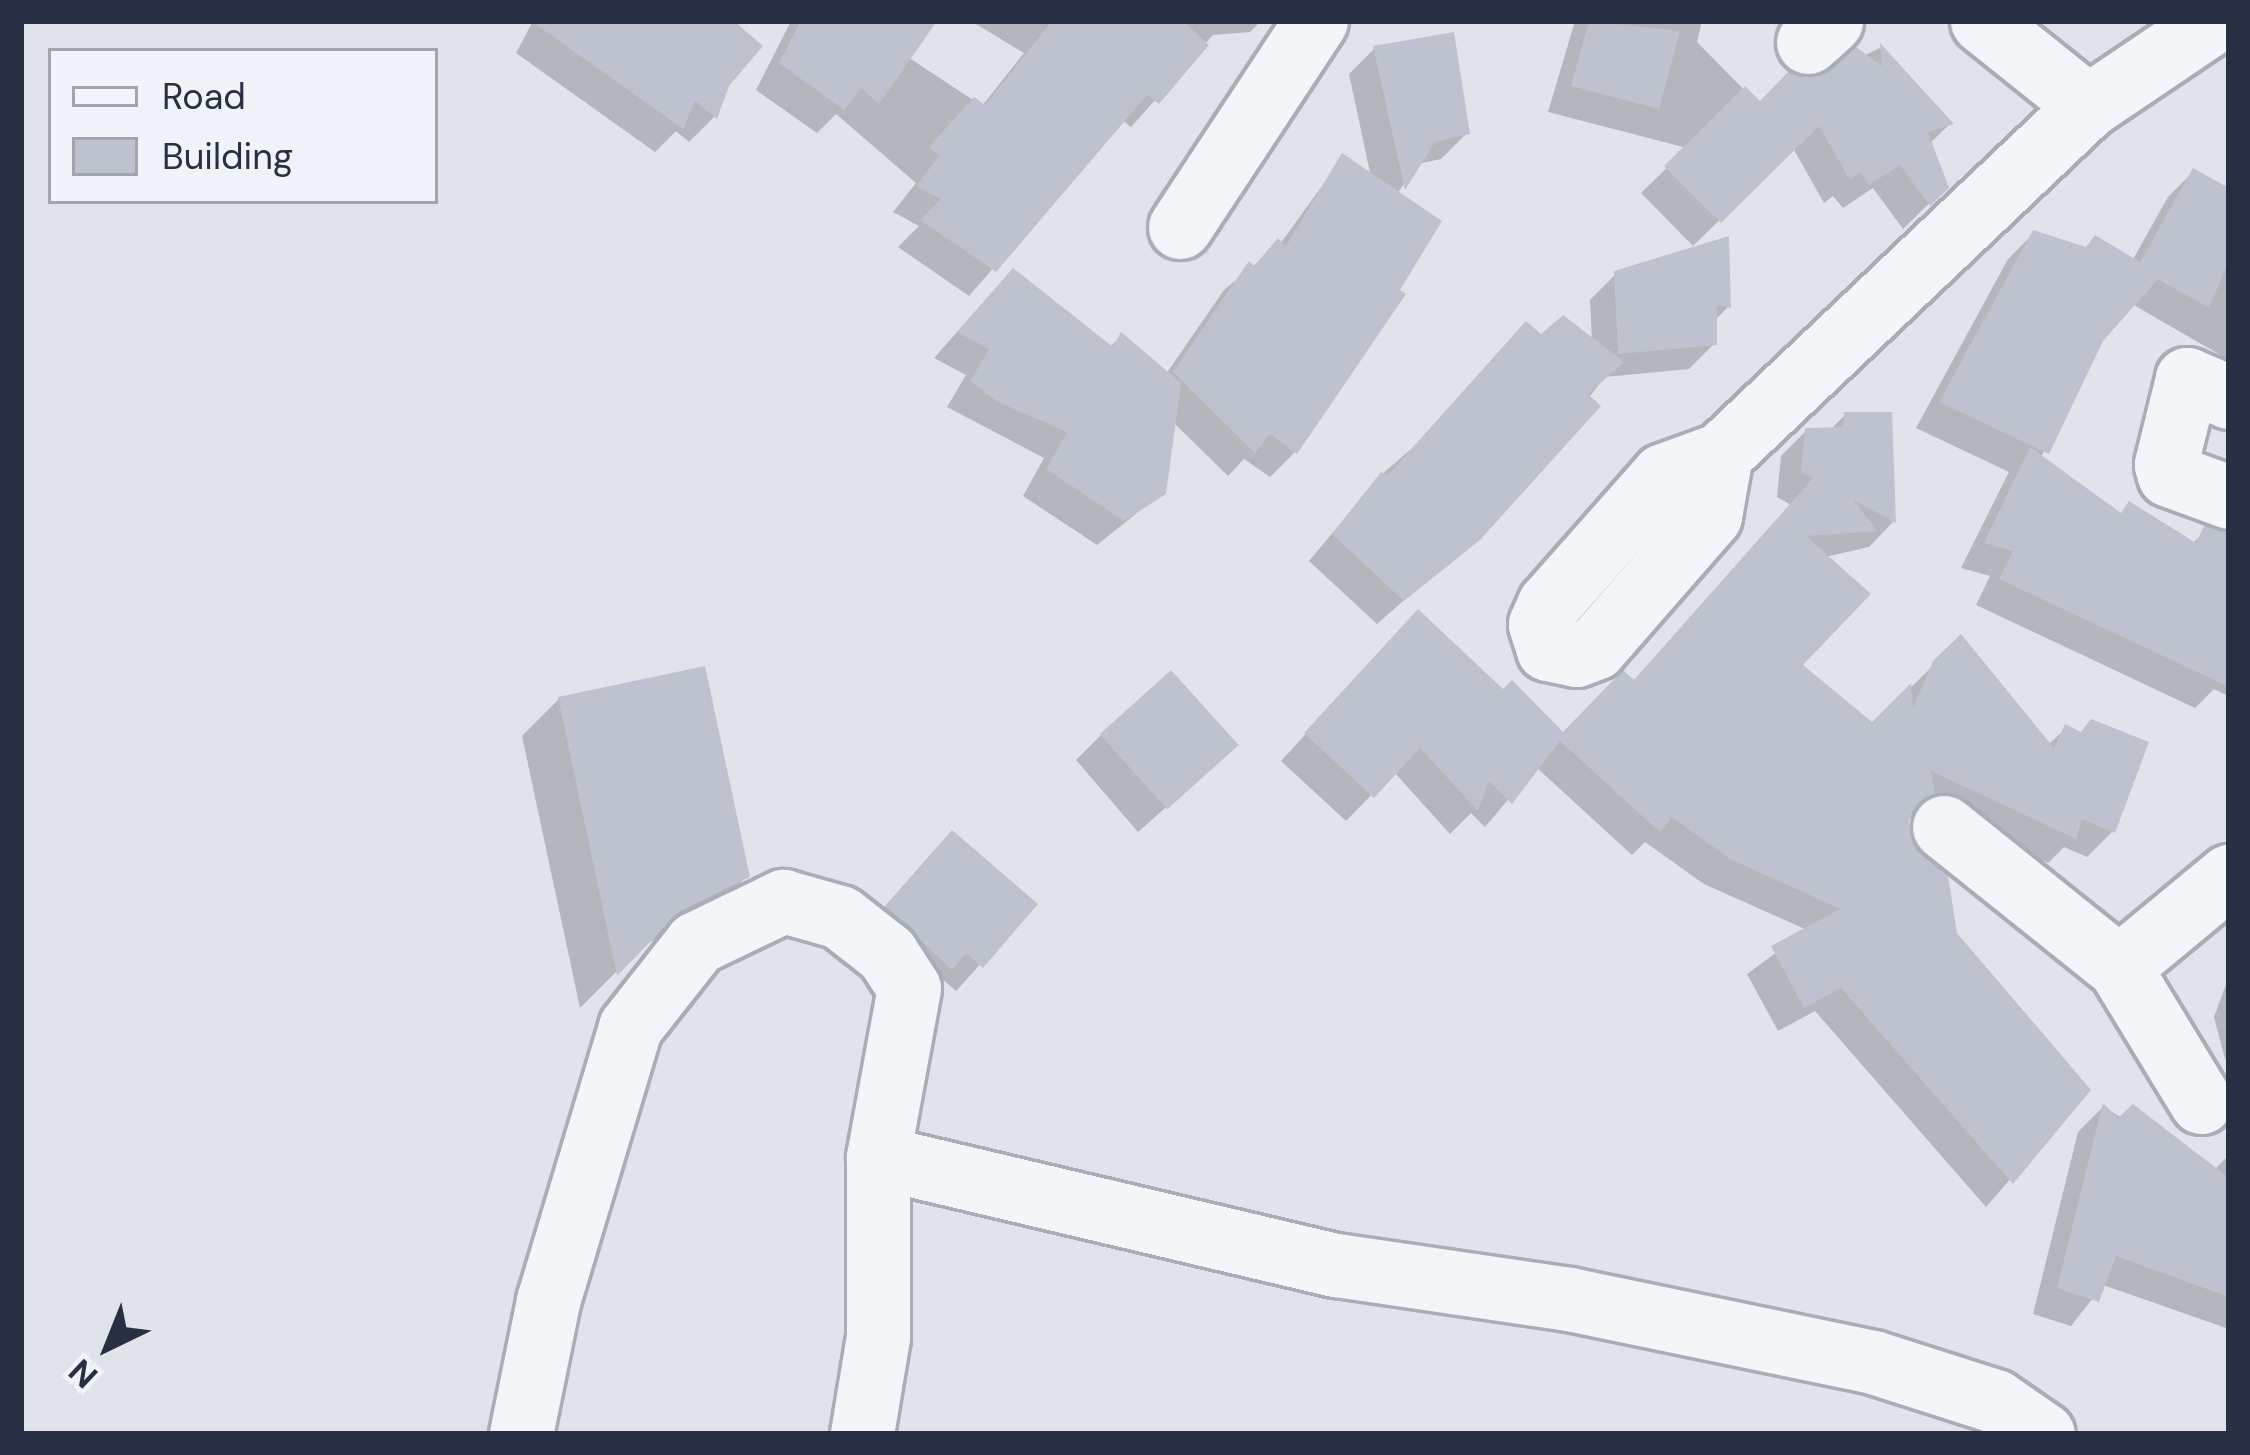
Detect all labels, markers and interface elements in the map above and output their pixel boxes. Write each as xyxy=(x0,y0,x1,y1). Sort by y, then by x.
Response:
legend xyxy=(48,48,438,204)
text: Road xyxy=(162,73,246,120)
text: Building xyxy=(162,133,293,180)
north arrow xyxy=(48,1287,168,1407)
text: N xyxy=(60,1350,107,1398)

